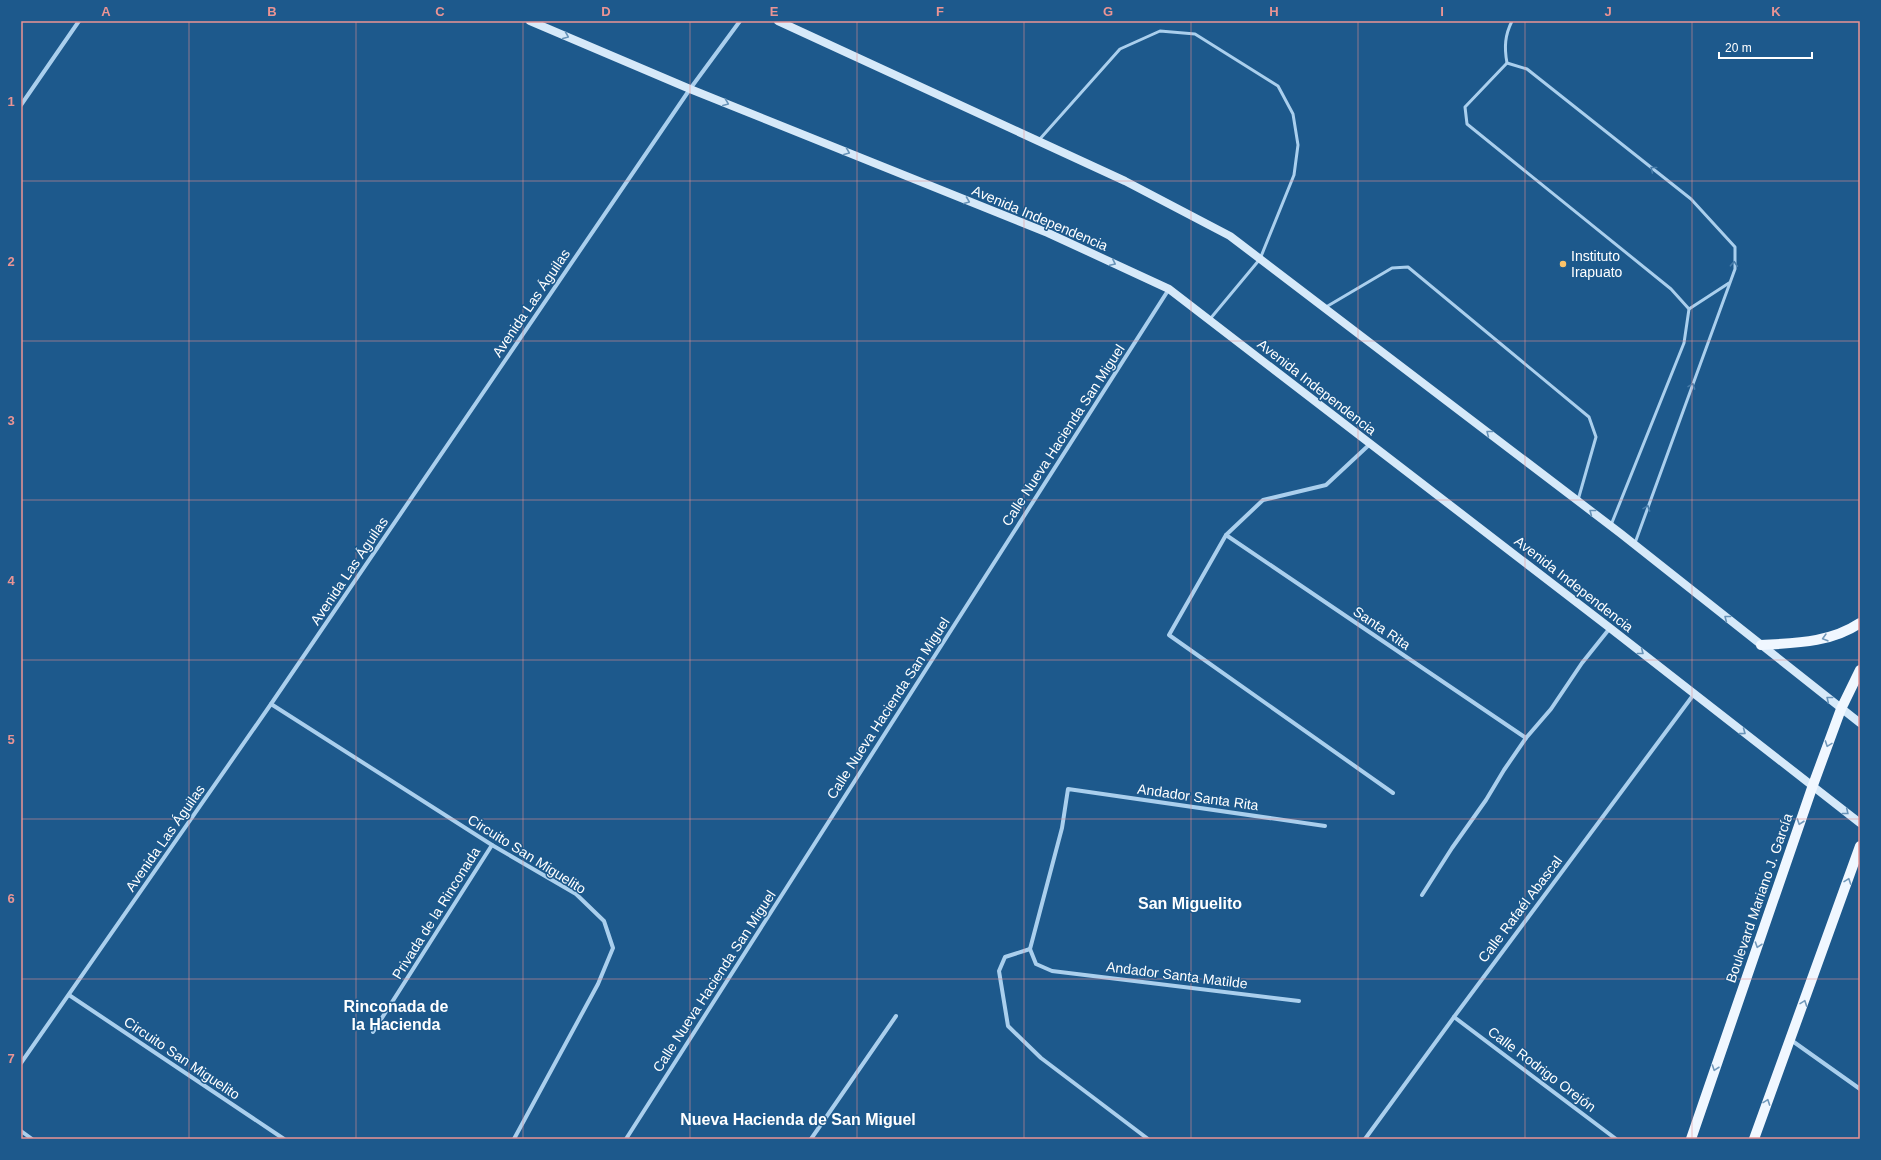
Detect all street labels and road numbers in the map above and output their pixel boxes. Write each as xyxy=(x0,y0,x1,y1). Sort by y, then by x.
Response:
street label: Avenida Independencia xyxy=(970,182,1111,254)
street label: Avenida Las Águilas xyxy=(489,246,573,360)
street label: Avenida Independencia xyxy=(1255,336,1380,438)
street label: Calle Nueva Hacienda San Miguel xyxy=(998,341,1128,529)
street label: Avenida Las Águilas xyxy=(307,514,391,628)
street label: Avenida Independencia xyxy=(1512,533,1637,635)
street label: Santa Rita xyxy=(1350,603,1414,653)
street label: Calle Nueva Hacienda San Miguel xyxy=(823,614,953,802)
street label: Andador Santa Rita xyxy=(1136,781,1260,813)
street label: Avenida Las Águilas xyxy=(122,782,208,894)
street label: Circuito San Miguelito xyxy=(465,811,589,897)
street label: Boulevard Mariano J. García xyxy=(1722,811,1796,985)
street label: Privada de la Rinconada xyxy=(389,844,483,982)
street label: Calle Rafaél Abascal xyxy=(1475,853,1565,965)
street label: Calle Nueva Hacienda San Miguel xyxy=(649,887,779,1075)
street label: Andador Santa Matilde xyxy=(1105,958,1249,992)
street label: Circuito San Miguelito xyxy=(121,1013,243,1103)
street label: Calle Rodrigo Orejón xyxy=(1485,1023,1599,1115)

